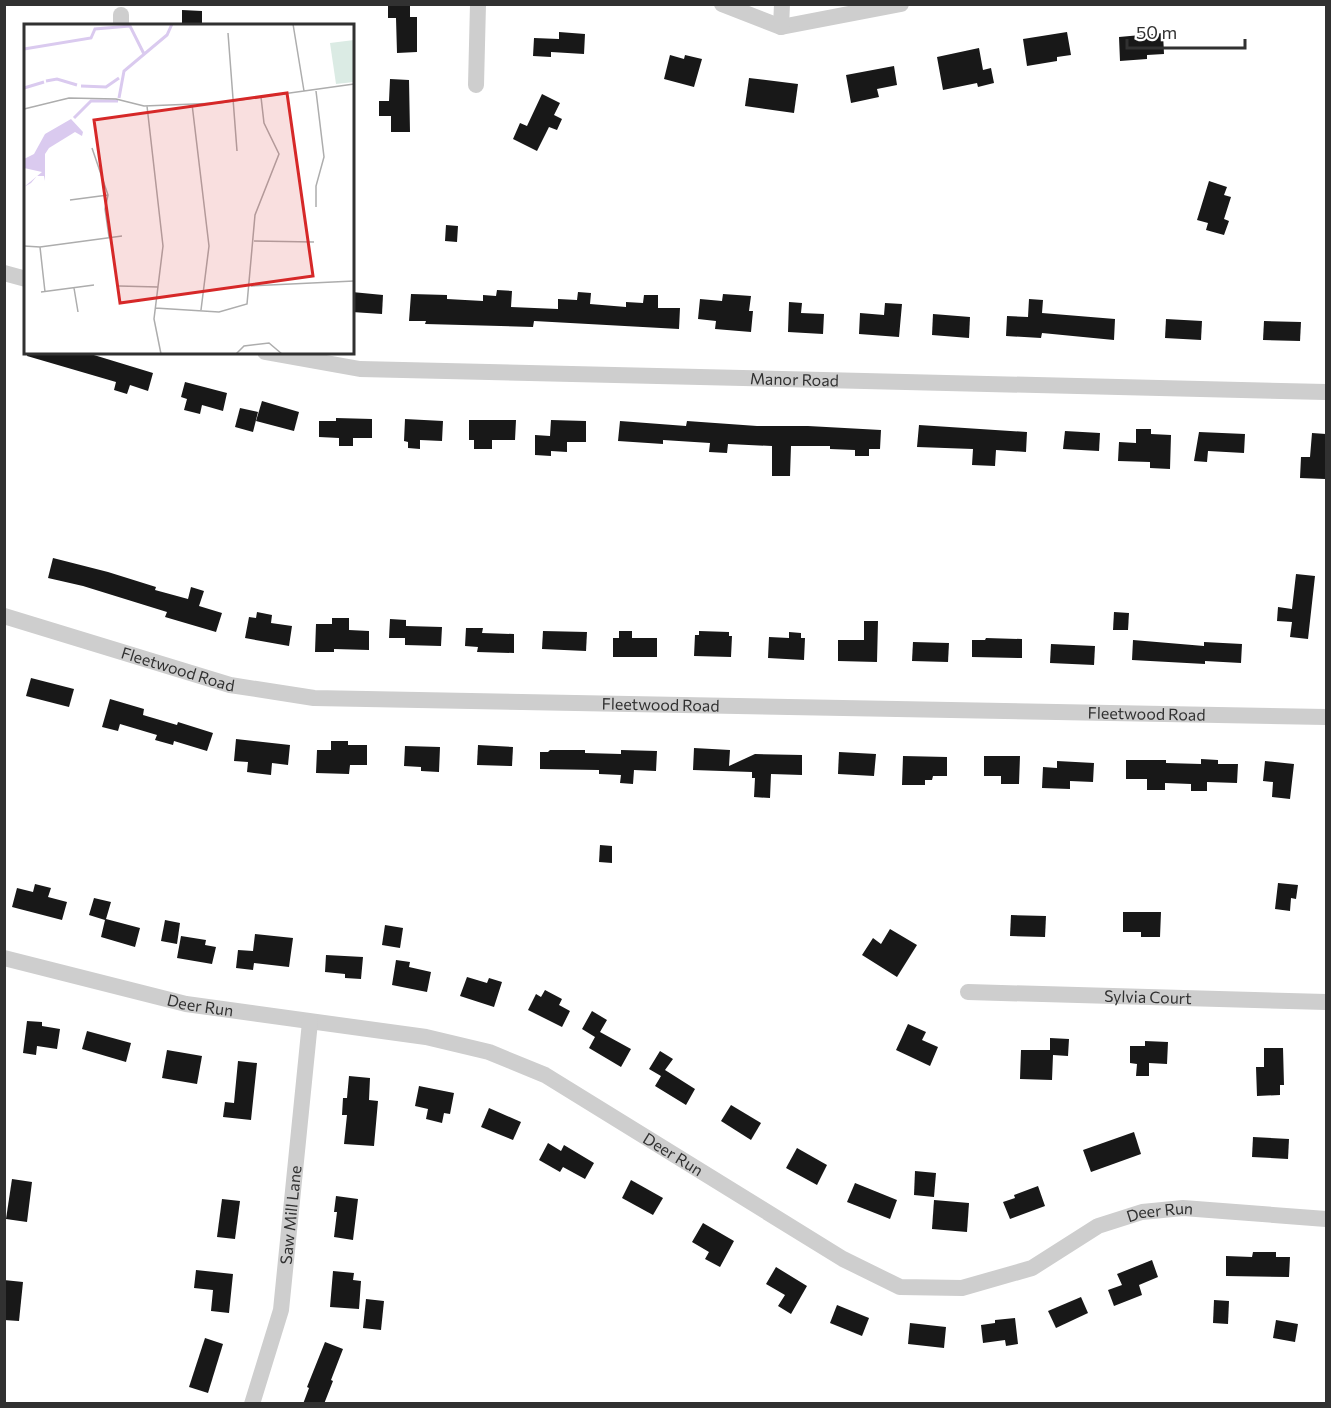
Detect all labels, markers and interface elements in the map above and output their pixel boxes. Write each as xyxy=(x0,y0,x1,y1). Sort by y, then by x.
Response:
scale bar xyxy=(1127,12,1246,50)
text: 50 m xyxy=(1136,21,1177,43)
inset map xyxy=(24,24,354,354)
street label: Manor Road xyxy=(750,368,839,389)
street label: Fleetwood Road xyxy=(119,642,236,695)
street label: Fleetwood Road xyxy=(601,693,720,715)
street label: Fleetwood Road xyxy=(1087,703,1206,724)
street label: Sylvia Court xyxy=(1104,986,1192,1007)
street label: Deer Run xyxy=(165,990,235,1019)
street label: Deer Run xyxy=(640,1128,707,1179)
street label: Saw Mill Lane xyxy=(276,1164,305,1265)
street label: Deer Run xyxy=(1124,1198,1194,1225)

